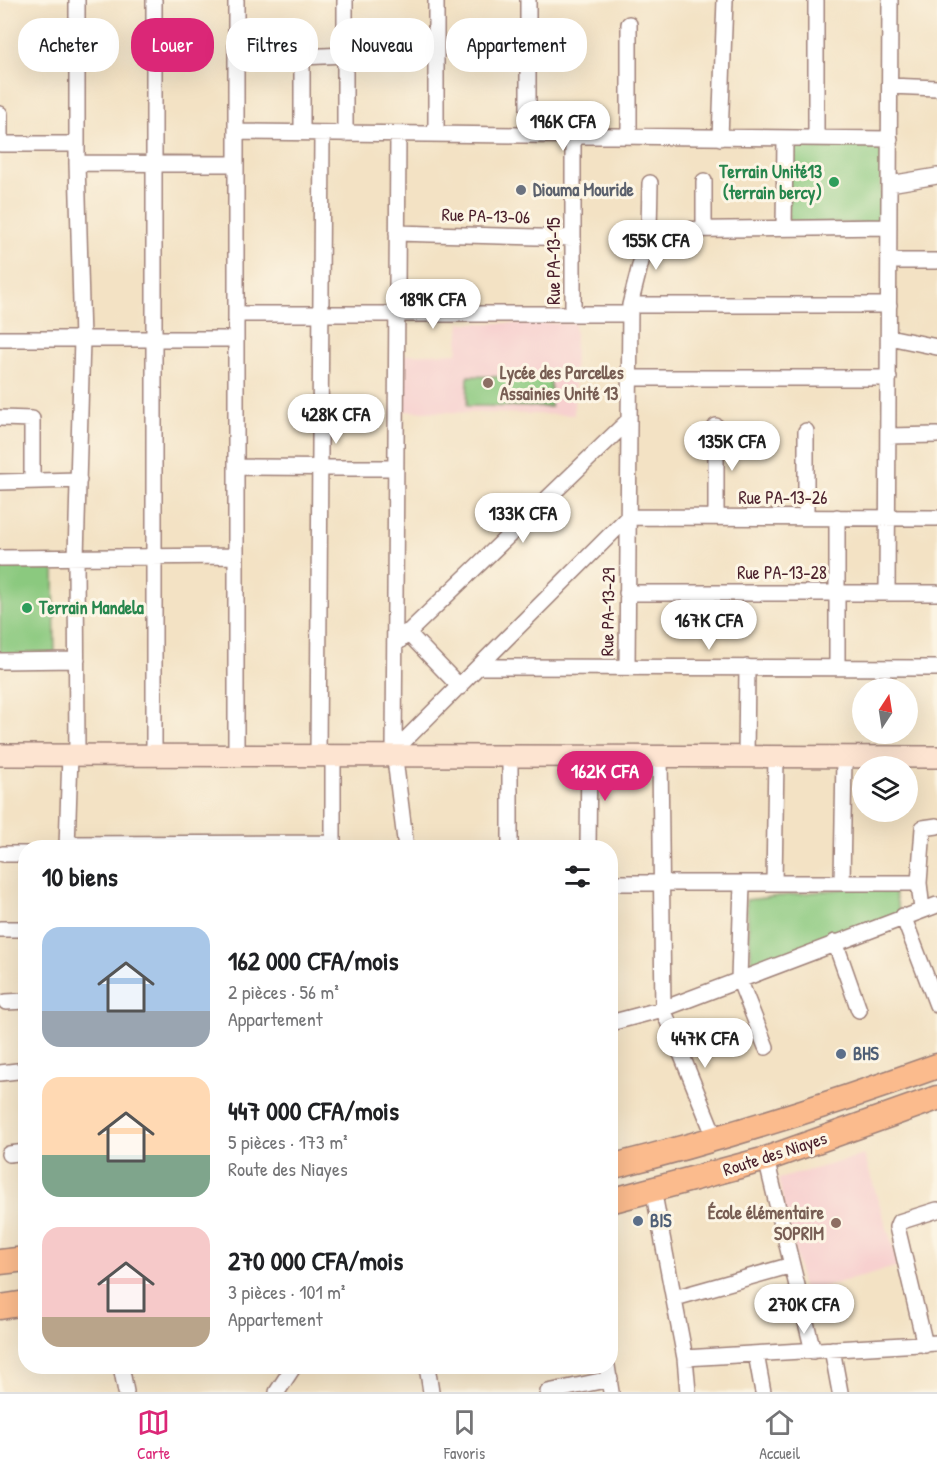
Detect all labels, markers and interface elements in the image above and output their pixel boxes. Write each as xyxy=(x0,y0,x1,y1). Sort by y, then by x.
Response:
chip: Acheter xyxy=(18,18,119,72)
chip: Louer xyxy=(131,18,214,72)
chip: Filtres xyxy=(226,18,318,72)
chip: Nouveau xyxy=(330,18,434,72)
chip: Appartement xyxy=(446,18,587,72)
pin: 196K CFA xyxy=(501,101,625,152)
text: 196K CFA xyxy=(530,107,596,134)
place label: Terrain Unité13 (terrain bercy) xyxy=(718,159,822,206)
marker: Terrain Unité13 (terrain bercy) xyxy=(827,175,841,189)
place label: Diouma Mouride xyxy=(533,177,635,202)
marker: Diouma Mouride xyxy=(514,183,528,197)
street label: Rue PA-13-06 xyxy=(441,201,531,230)
street label: Rue PA-13-15 xyxy=(541,217,566,305)
pin: 155K CFA xyxy=(594,220,718,271)
text: 155K CFA xyxy=(622,226,690,253)
pin: 189K CFA xyxy=(371,279,495,330)
text: 189K CFA xyxy=(400,285,466,312)
place label: Lycée des Parcelles Assainies Unité 13 xyxy=(500,360,624,406)
marker: Lycée des Parcelles Assainies Unité 13 xyxy=(481,376,495,390)
pin: 428K CFA xyxy=(274,394,398,445)
text: 428K CFA xyxy=(302,400,370,427)
pin: 135K CFA xyxy=(670,421,794,472)
text: 135K CFA xyxy=(698,427,766,454)
street label: Rue PA-13-26 xyxy=(739,485,827,510)
pin: 133K CFA xyxy=(461,493,585,544)
text: 133K CFA xyxy=(489,499,557,526)
street label: Rue PA-13-28 xyxy=(737,560,827,585)
street label: Rue PA-13-29 xyxy=(594,567,621,656)
place label: Terrain Mandela xyxy=(38,595,145,620)
pin: 167K CFA xyxy=(647,600,771,651)
marker: Terrain Mandela xyxy=(20,601,34,615)
text: 167K CFA xyxy=(675,606,743,633)
north arrow xyxy=(852,678,918,744)
map controls xyxy=(852,678,918,822)
pin: 162K CFA xyxy=(543,751,667,802)
button: layers xyxy=(852,756,918,822)
text: 162K CFA xyxy=(571,757,639,784)
text: 10 biens xyxy=(42,859,118,894)
icon: filters xyxy=(561,860,594,893)
text: 162 000 CFA/mois xyxy=(228,943,399,978)
icon: home xyxy=(90,951,162,1023)
text: 2 pièces · 56 m² xyxy=(228,978,339,1005)
text: Appartement xyxy=(228,1005,323,1032)
pin: 447K CFA xyxy=(643,1018,767,1069)
text: 447K CFA xyxy=(671,1024,739,1051)
place label: BHS xyxy=(853,1041,880,1066)
marker: BHS xyxy=(834,1047,848,1061)
text: 447 000 CFA/mois xyxy=(228,1093,399,1128)
icon: home xyxy=(90,1101,162,1173)
street label: Route des Niayes xyxy=(720,1125,830,1182)
text: 5 pièces · 173 m² xyxy=(228,1128,348,1155)
text: Route des Niayes xyxy=(228,1155,348,1182)
place label: École élémentaire SOPRIM xyxy=(708,1200,825,1246)
place label: BIS xyxy=(650,1208,672,1233)
marker: BIS xyxy=(631,1214,645,1228)
marker: École élémentaire SOPRIM xyxy=(829,1216,843,1230)
text: 270 000 CFA/mois xyxy=(228,1243,403,1278)
icon: home xyxy=(90,1251,162,1323)
text: 3 pièces · 101 m² xyxy=(228,1278,345,1305)
pin: 270K CFA xyxy=(742,1284,866,1335)
text: 270K CFA xyxy=(768,1290,840,1317)
text: Appartement xyxy=(228,1305,323,1332)
tab: Carte xyxy=(137,1406,170,1464)
tab: Favoris xyxy=(444,1406,485,1464)
tab: Accueil xyxy=(759,1406,800,1464)

